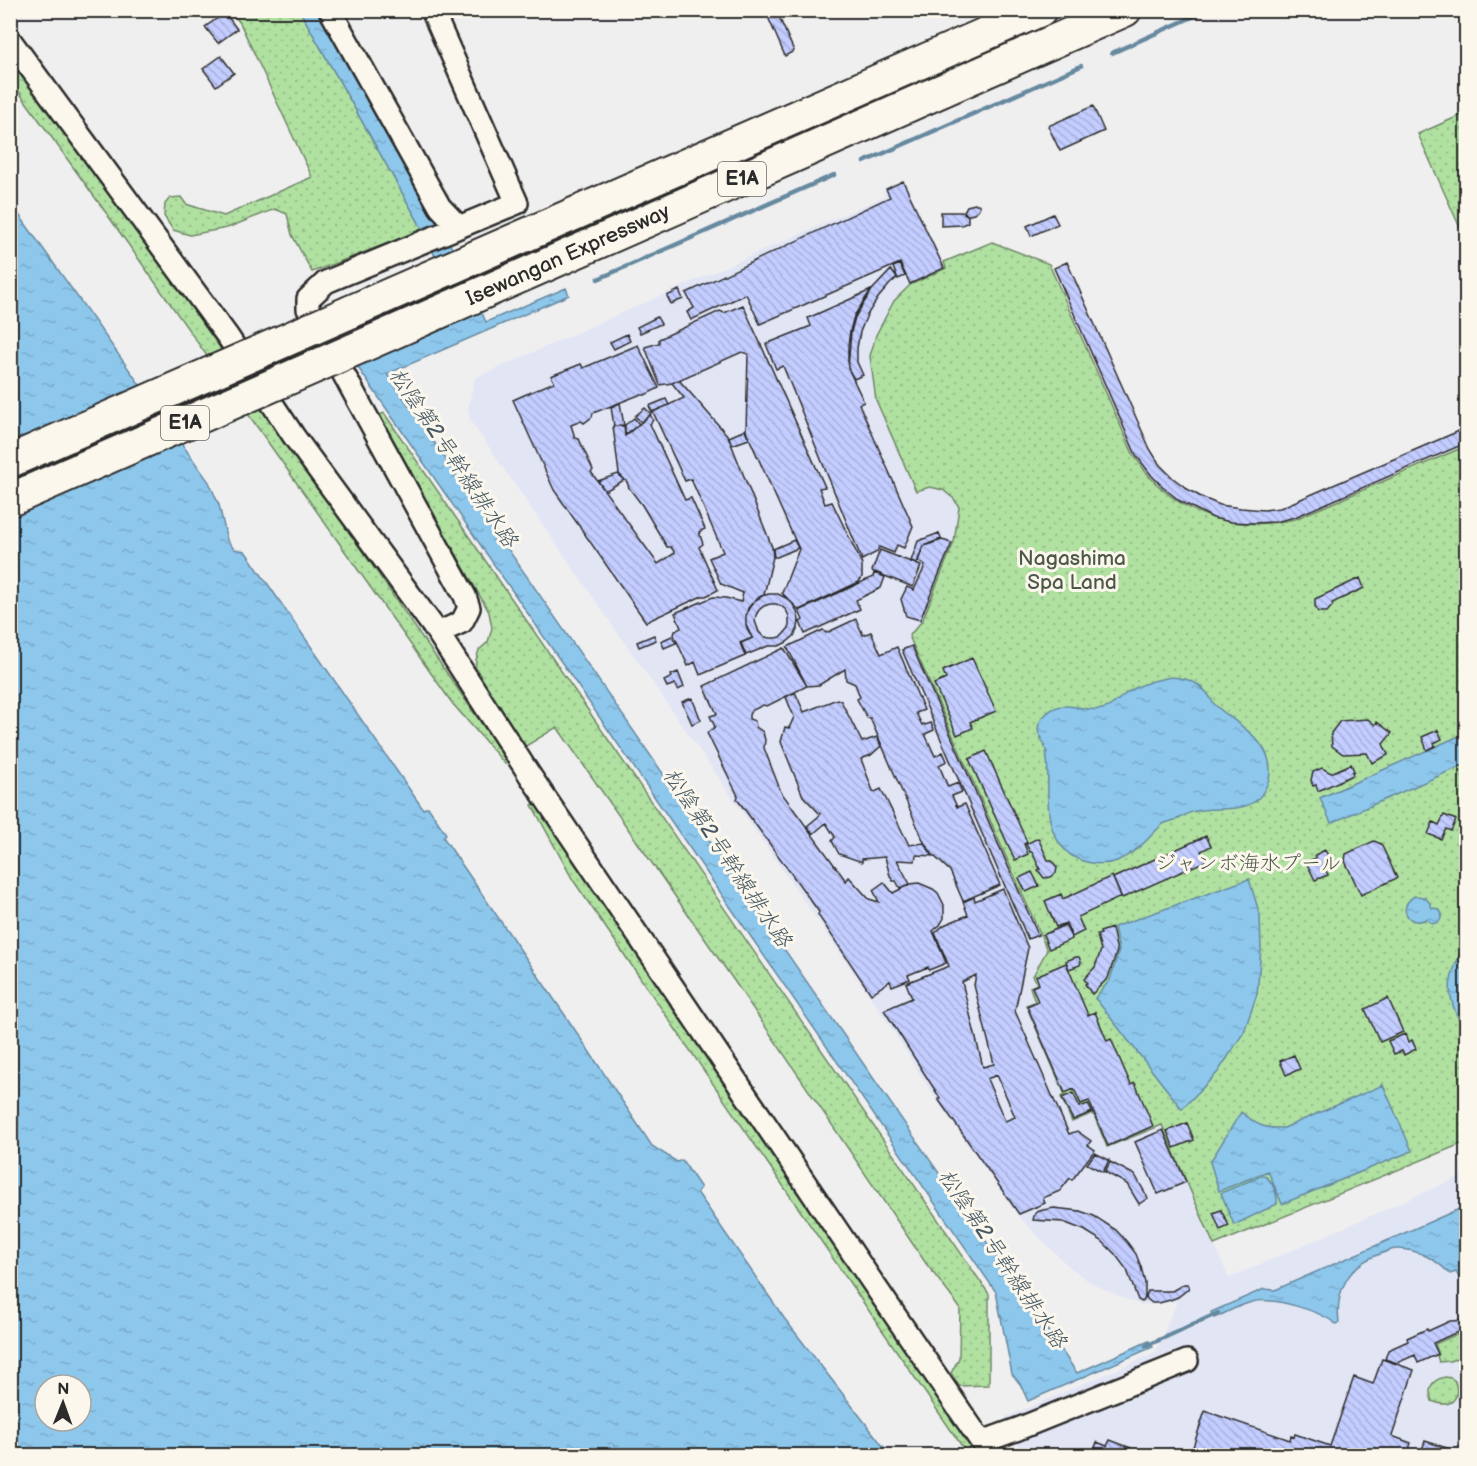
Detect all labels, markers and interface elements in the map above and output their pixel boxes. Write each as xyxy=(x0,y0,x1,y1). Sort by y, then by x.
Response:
road number: E1A xyxy=(718,162,766,196)
street label: Isewangan Expressway xyxy=(462,199,674,311)
water label: 松陰第2号幹線排水路 xyxy=(383,363,524,554)
road number: E1A xyxy=(161,406,209,440)
park label: Nagashima Spa Land xyxy=(1018,546,1126,595)
water label: 松陰第2号幹線排水路 xyxy=(657,763,798,954)
park label: ジャンボ海水プール xyxy=(1155,851,1341,876)
water label: 松陰第2号幹線排水路 xyxy=(932,1164,1073,1355)
north arrow xyxy=(33,1373,93,1433)
text: N xyxy=(57,1380,69,1399)

